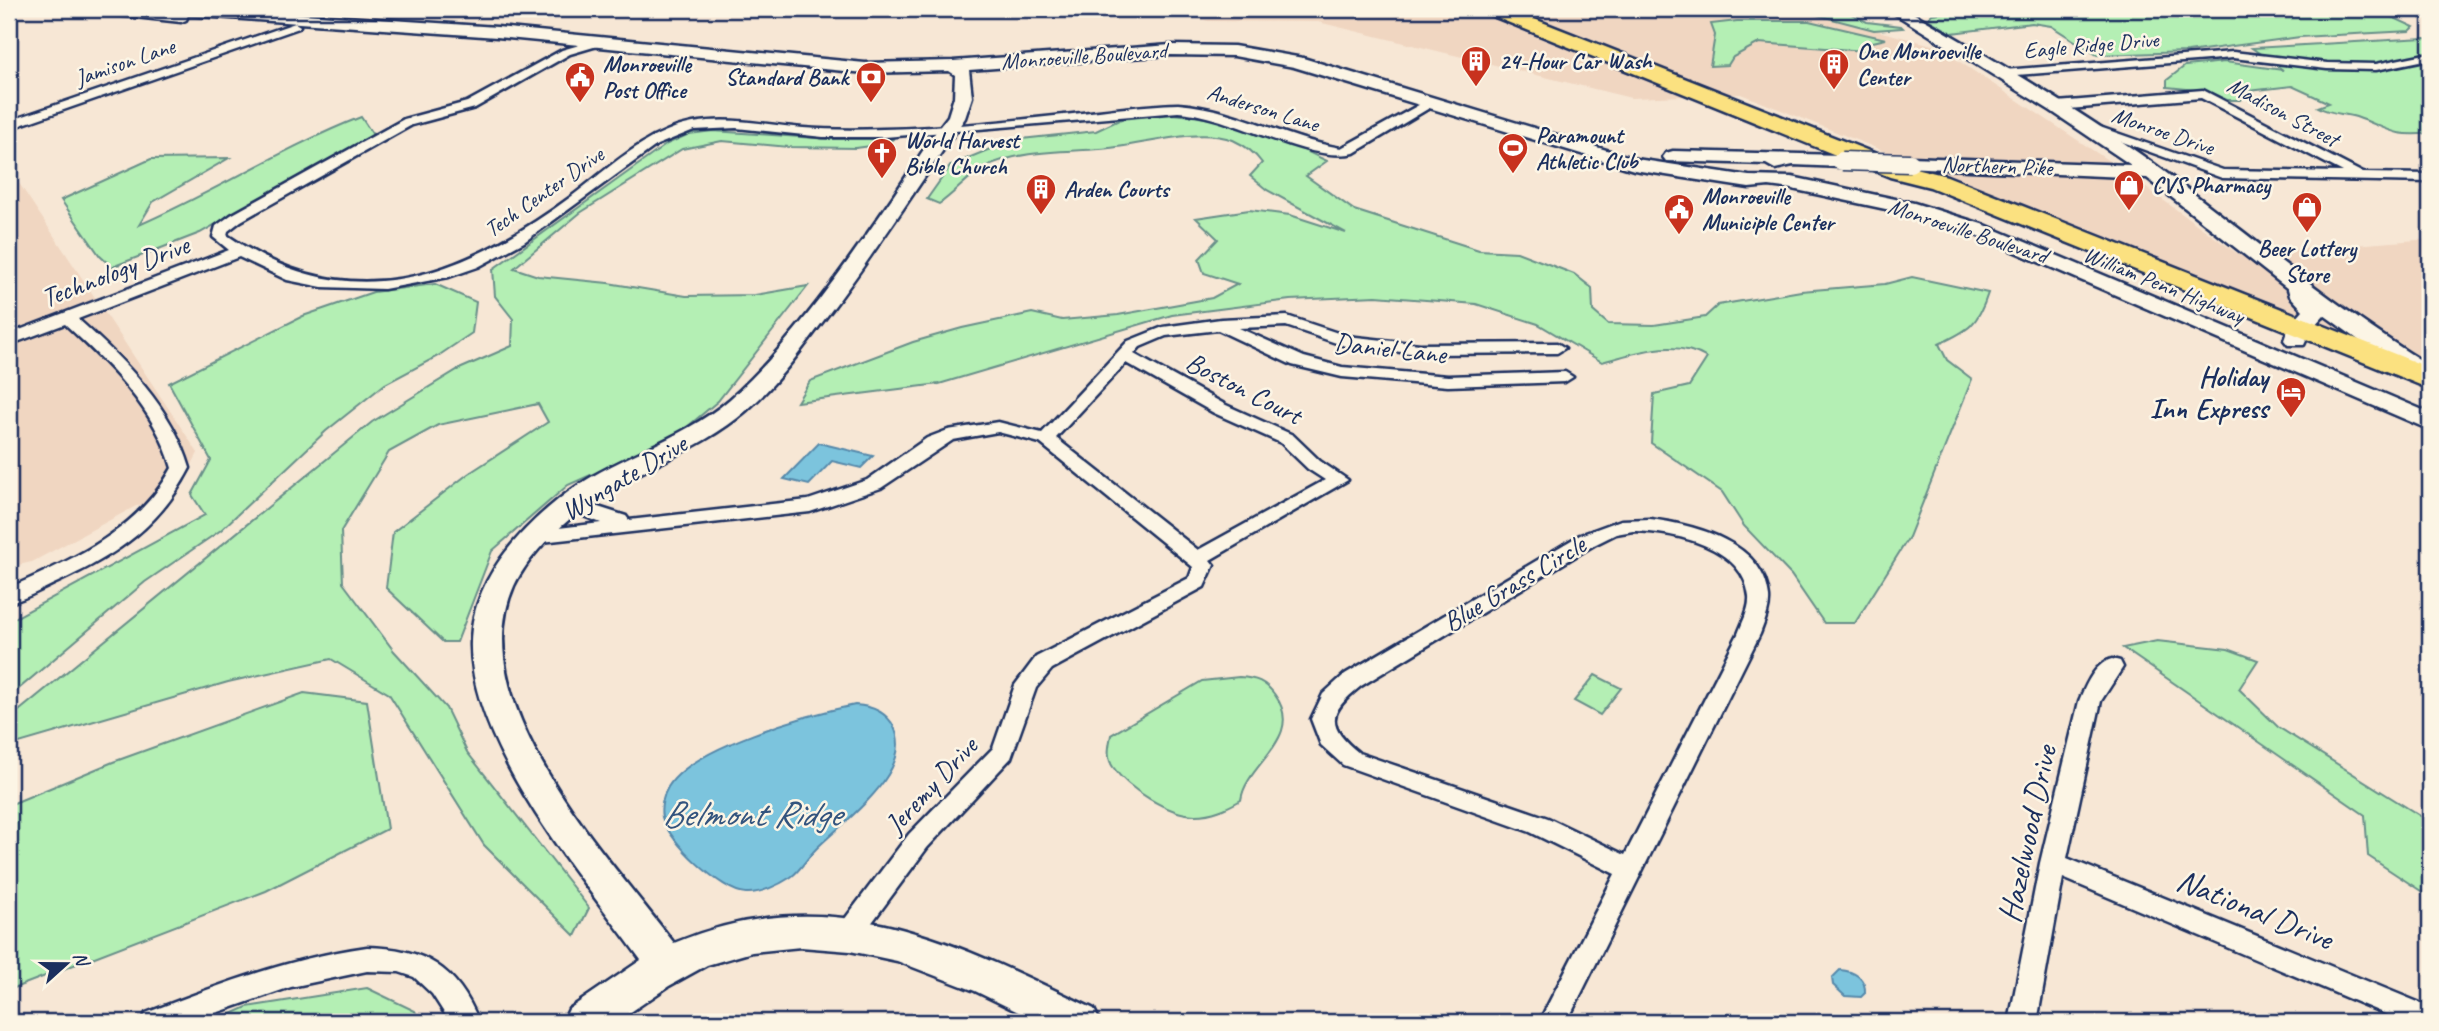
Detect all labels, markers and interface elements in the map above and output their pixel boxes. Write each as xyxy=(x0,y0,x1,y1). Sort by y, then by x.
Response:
street label: Eagle Ridge Drive xyxy=(2022,25,2161,65)
street label: Jamison Lane xyxy=(70,31,180,93)
street label: Monroeville Boulevard xyxy=(1000,36,1171,76)
place label: One Monroeville Center xyxy=(1857,37,1983,92)
building icon: 24-Hour Car Wash xyxy=(1459,44,1493,88)
place label: 24-Hour Car Wash xyxy=(1499,47,1653,76)
building icon: One Monroeville Center xyxy=(1817,47,1851,91)
place label: Monroeville Post Office xyxy=(603,50,693,105)
public building icon: Monroeville Post Office xyxy=(563,60,597,104)
bank icon: Standard Bank xyxy=(854,60,888,104)
place label: Standard Bank xyxy=(725,63,850,92)
street label: Madison Street xyxy=(2222,71,2347,155)
street label: Anderson Lane xyxy=(1204,77,1324,139)
street label: Monroe Drive xyxy=(2108,100,2219,162)
place label: Paramount Athletic Club xyxy=(1536,121,1639,176)
place label: World Harvest Bible Church xyxy=(905,126,1021,181)
sports icon: Paramount Athletic Club xyxy=(1496,131,1530,175)
church icon: World Harvest Bible Church xyxy=(865,136,899,180)
street label: Tech Center Drive xyxy=(479,139,611,244)
street label: Northern Pike xyxy=(1941,150,2054,182)
shop icon: CVS Pharmacy xyxy=(2112,168,2146,212)
place label: CVS Pharmacy xyxy=(2152,171,2272,200)
building icon: Arden Courts xyxy=(1024,172,1058,216)
place label: Arden Courts xyxy=(1064,175,1172,204)
place label: Monroeville Municiple Center xyxy=(1702,182,1836,237)
shop icon: Beer Lottery Store xyxy=(2290,190,2324,234)
public building icon: Monroeville Municiple Center xyxy=(1662,192,1696,236)
street label: Monroeville Boulevard xyxy=(1885,192,2054,271)
street label: Technology Drive xyxy=(36,226,196,315)
place label: Beer Lottery Store xyxy=(2258,234,2358,289)
street label: William Penn Highway xyxy=(2079,240,2251,331)
street label: Daniel Lane xyxy=(1332,325,1450,371)
street label: Boston Court xyxy=(1180,344,1310,433)
place label: Holiday Inn Express xyxy=(2150,359,2271,426)
hotel icon: Holiday Inn Express xyxy=(2274,375,2308,419)
street label: Wyngate Drive xyxy=(555,425,695,528)
street label: Blue Grass Circle xyxy=(1436,526,1593,639)
street label: Jeremy Drive xyxy=(876,728,986,842)
street label: Hazelwood Drive xyxy=(1988,739,2067,926)
water label: Belmont Ridge xyxy=(662,790,846,837)
street label: National Drive xyxy=(2171,859,2341,960)
north arrow xyxy=(32,930,102,1000)
text: N xyxy=(68,948,95,971)

